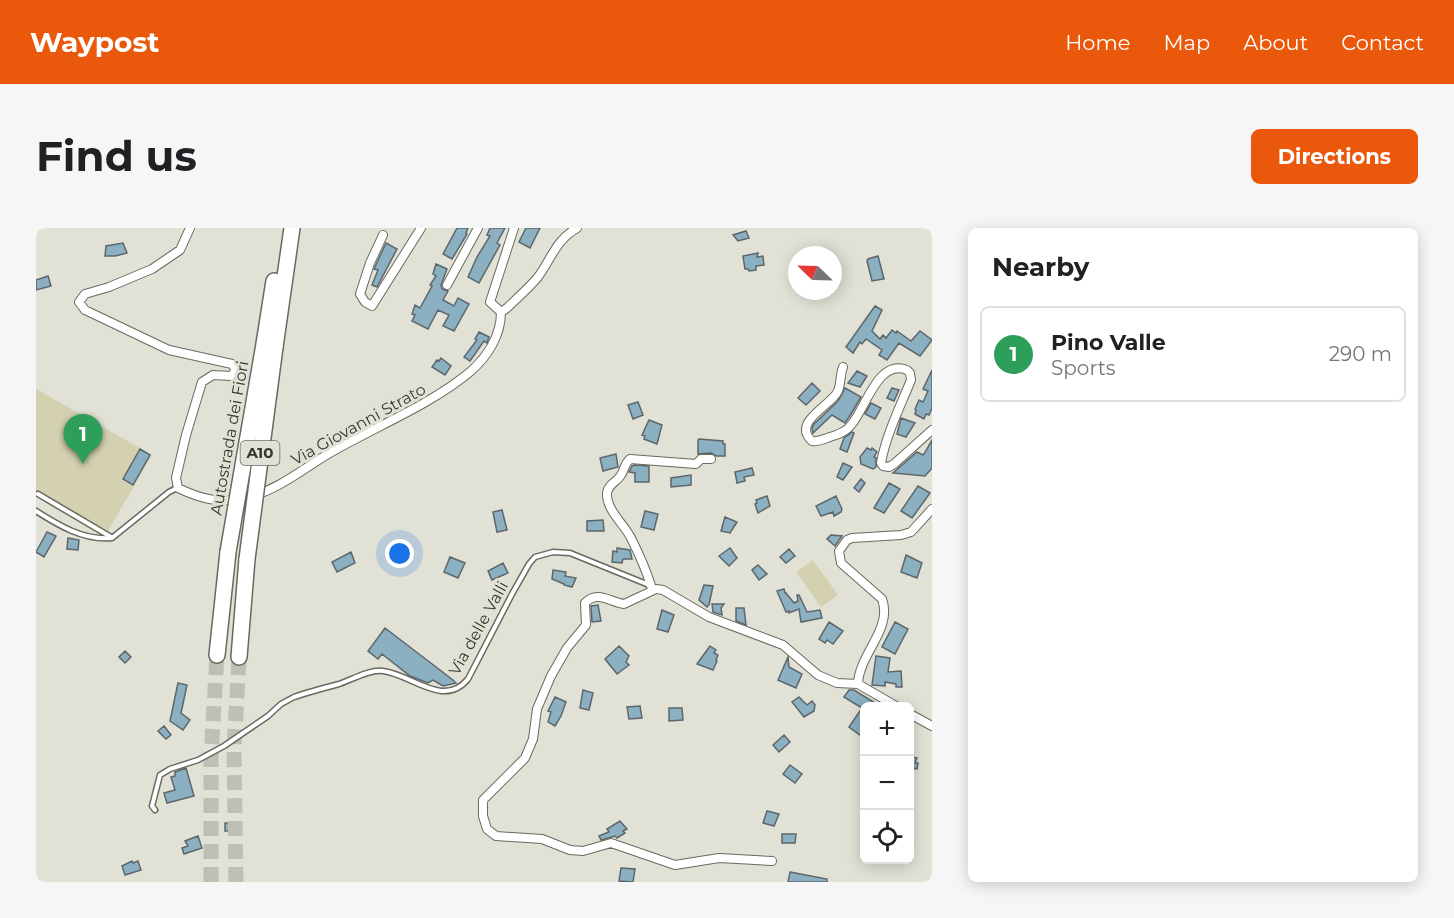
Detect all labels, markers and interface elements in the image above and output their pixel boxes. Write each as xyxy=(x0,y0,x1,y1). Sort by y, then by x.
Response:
text: Waypost xyxy=(30,25,160,59)
text: Home xyxy=(1065,30,1130,55)
text: Map xyxy=(1163,30,1210,55)
text: About xyxy=(1243,30,1308,55)
text: Contact xyxy=(1341,30,1424,55)
button: Directions xyxy=(1251,129,1418,184)
text: Find us xyxy=(36,130,197,182)
north arrow xyxy=(788,246,842,300)
text: Nearby xyxy=(992,251,1089,283)
text: Pino Valle xyxy=(1051,329,1166,356)
text: 1 xyxy=(1010,342,1017,366)
text: 290 m xyxy=(1329,342,1392,366)
text: Sports xyxy=(1051,356,1116,380)
street label: Autostrada dei Fiori xyxy=(207,359,252,517)
street label: Via Giovanni Strato xyxy=(288,380,429,469)
pin: 1 xyxy=(64,414,102,464)
road number: A10 xyxy=(240,441,280,465)
your location xyxy=(385,539,414,568)
street label: Via delle Valli xyxy=(445,578,512,679)
map controls xyxy=(860,702,914,864)
button: + xyxy=(860,702,914,756)
button: − xyxy=(860,756,914,810)
button: locate xyxy=(860,810,914,864)

